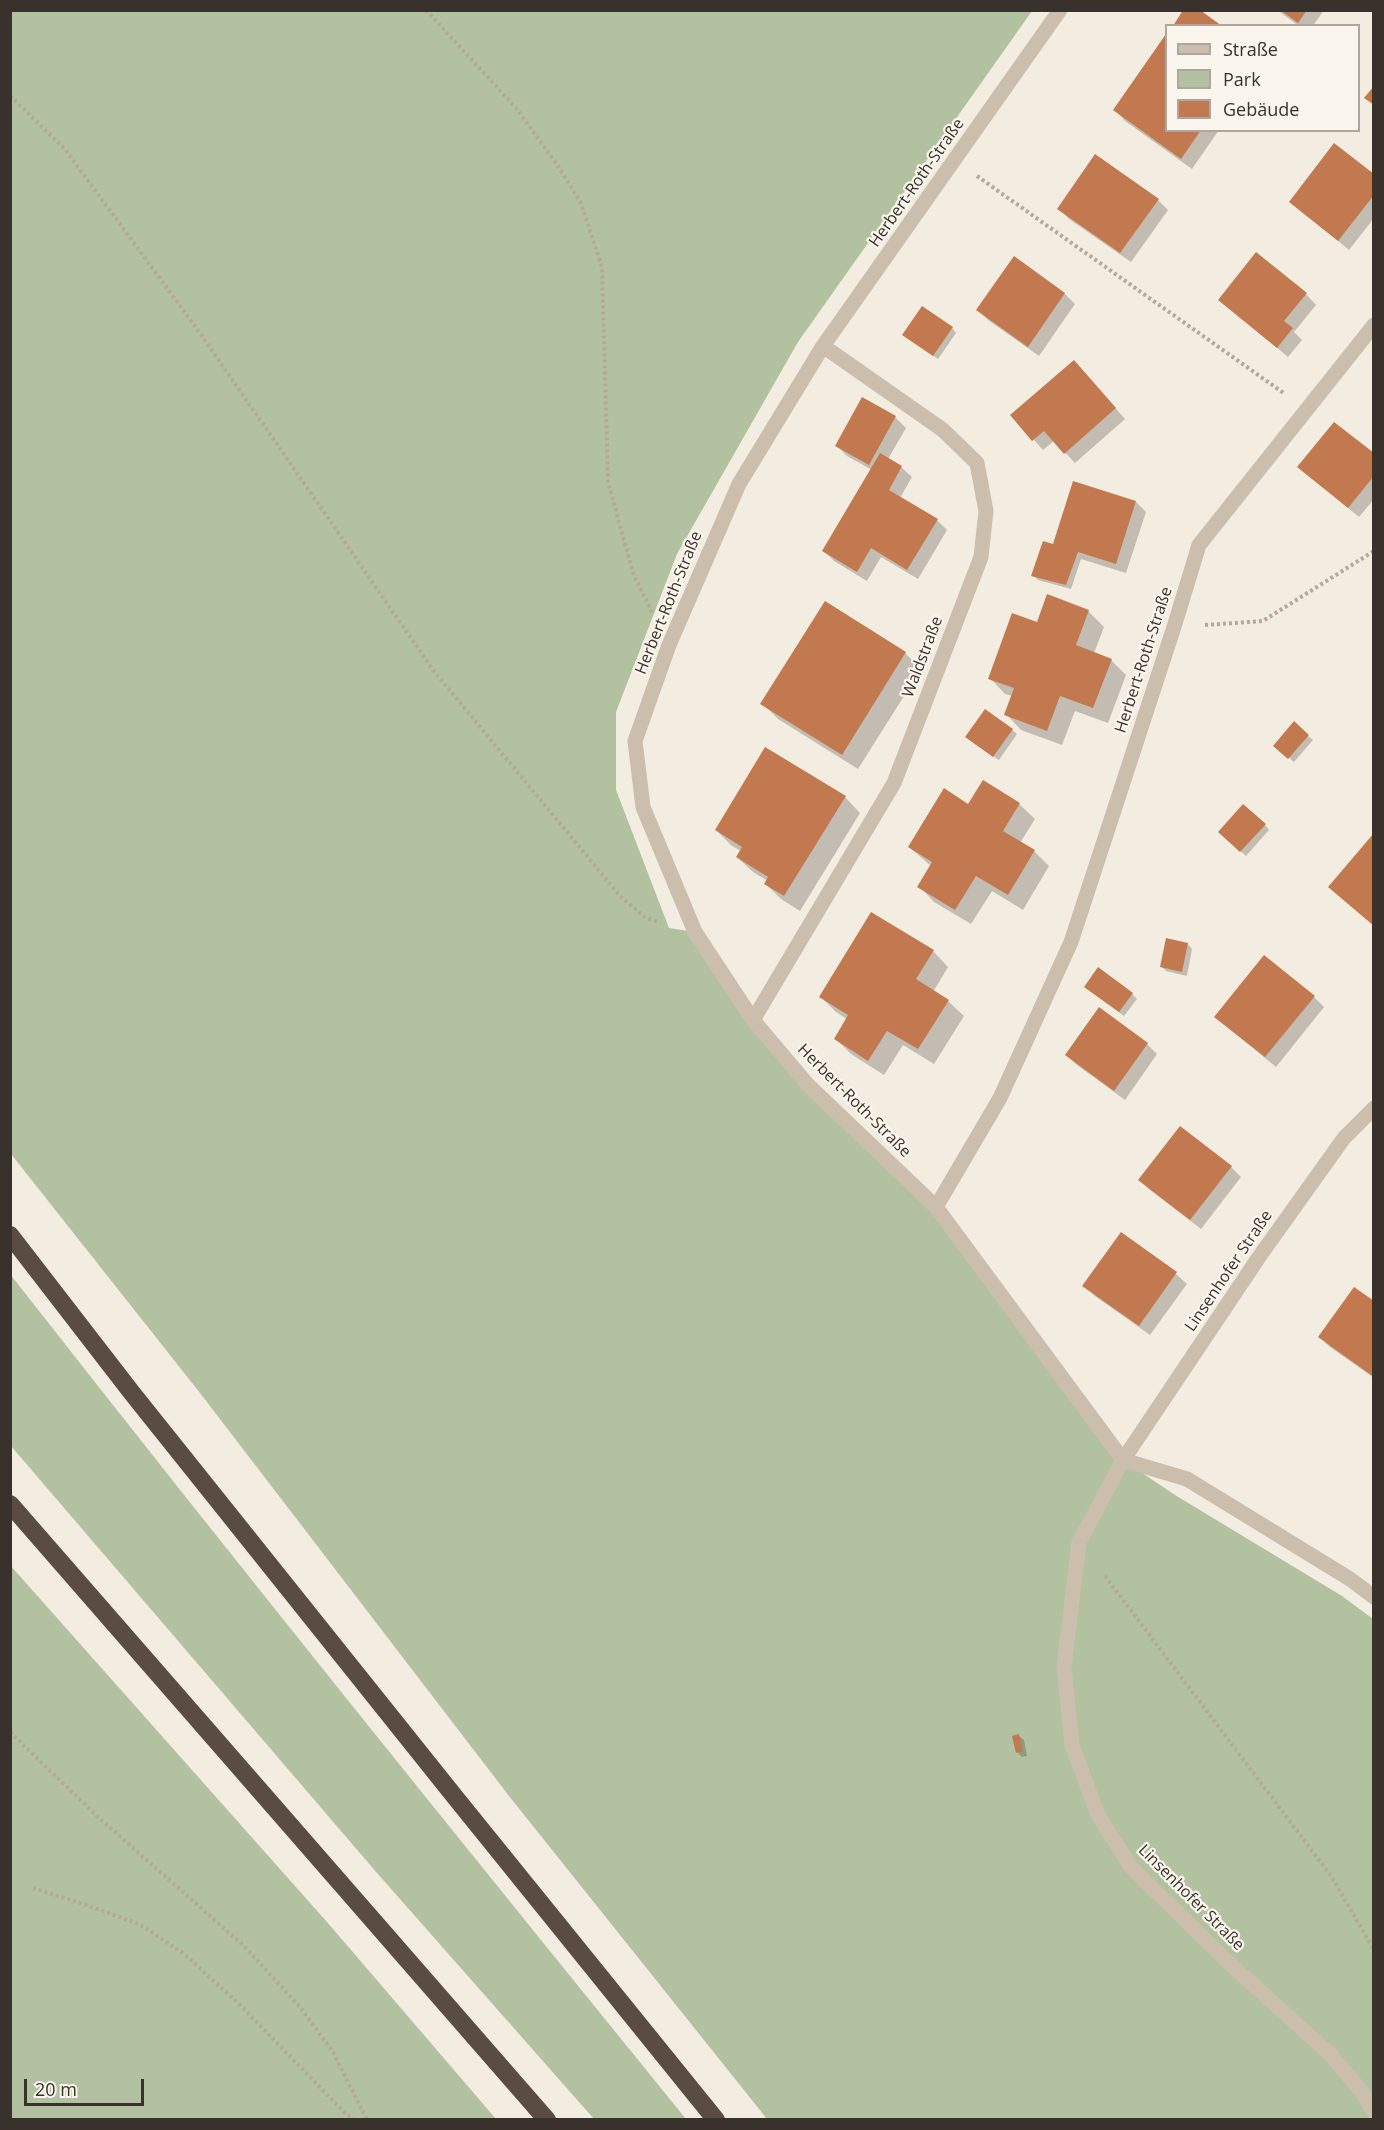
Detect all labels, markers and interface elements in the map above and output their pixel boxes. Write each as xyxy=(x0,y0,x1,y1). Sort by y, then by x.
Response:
legend xyxy=(1165,24,1360,132)
text: Straße xyxy=(1223,37,1278,61)
text: Park xyxy=(1223,67,1261,91)
text: Gebäude xyxy=(1223,97,1299,121)
street label: Herbert-Roth-Straße xyxy=(865,115,969,251)
street label: Herbert-Roth-Straße xyxy=(632,529,706,677)
street label: Herbert-Roth-Straße xyxy=(1111,585,1177,735)
street label: Waldstraße xyxy=(899,614,947,700)
street label: Herbert-Roth-Straße xyxy=(793,1040,915,1162)
street label: Linsenhofer Straße xyxy=(1181,1207,1277,1335)
street label: Linsenhofer Straße xyxy=(1134,1841,1248,1955)
scale bar xyxy=(27,2067,147,2105)
text: 20 m xyxy=(35,2077,77,2101)

